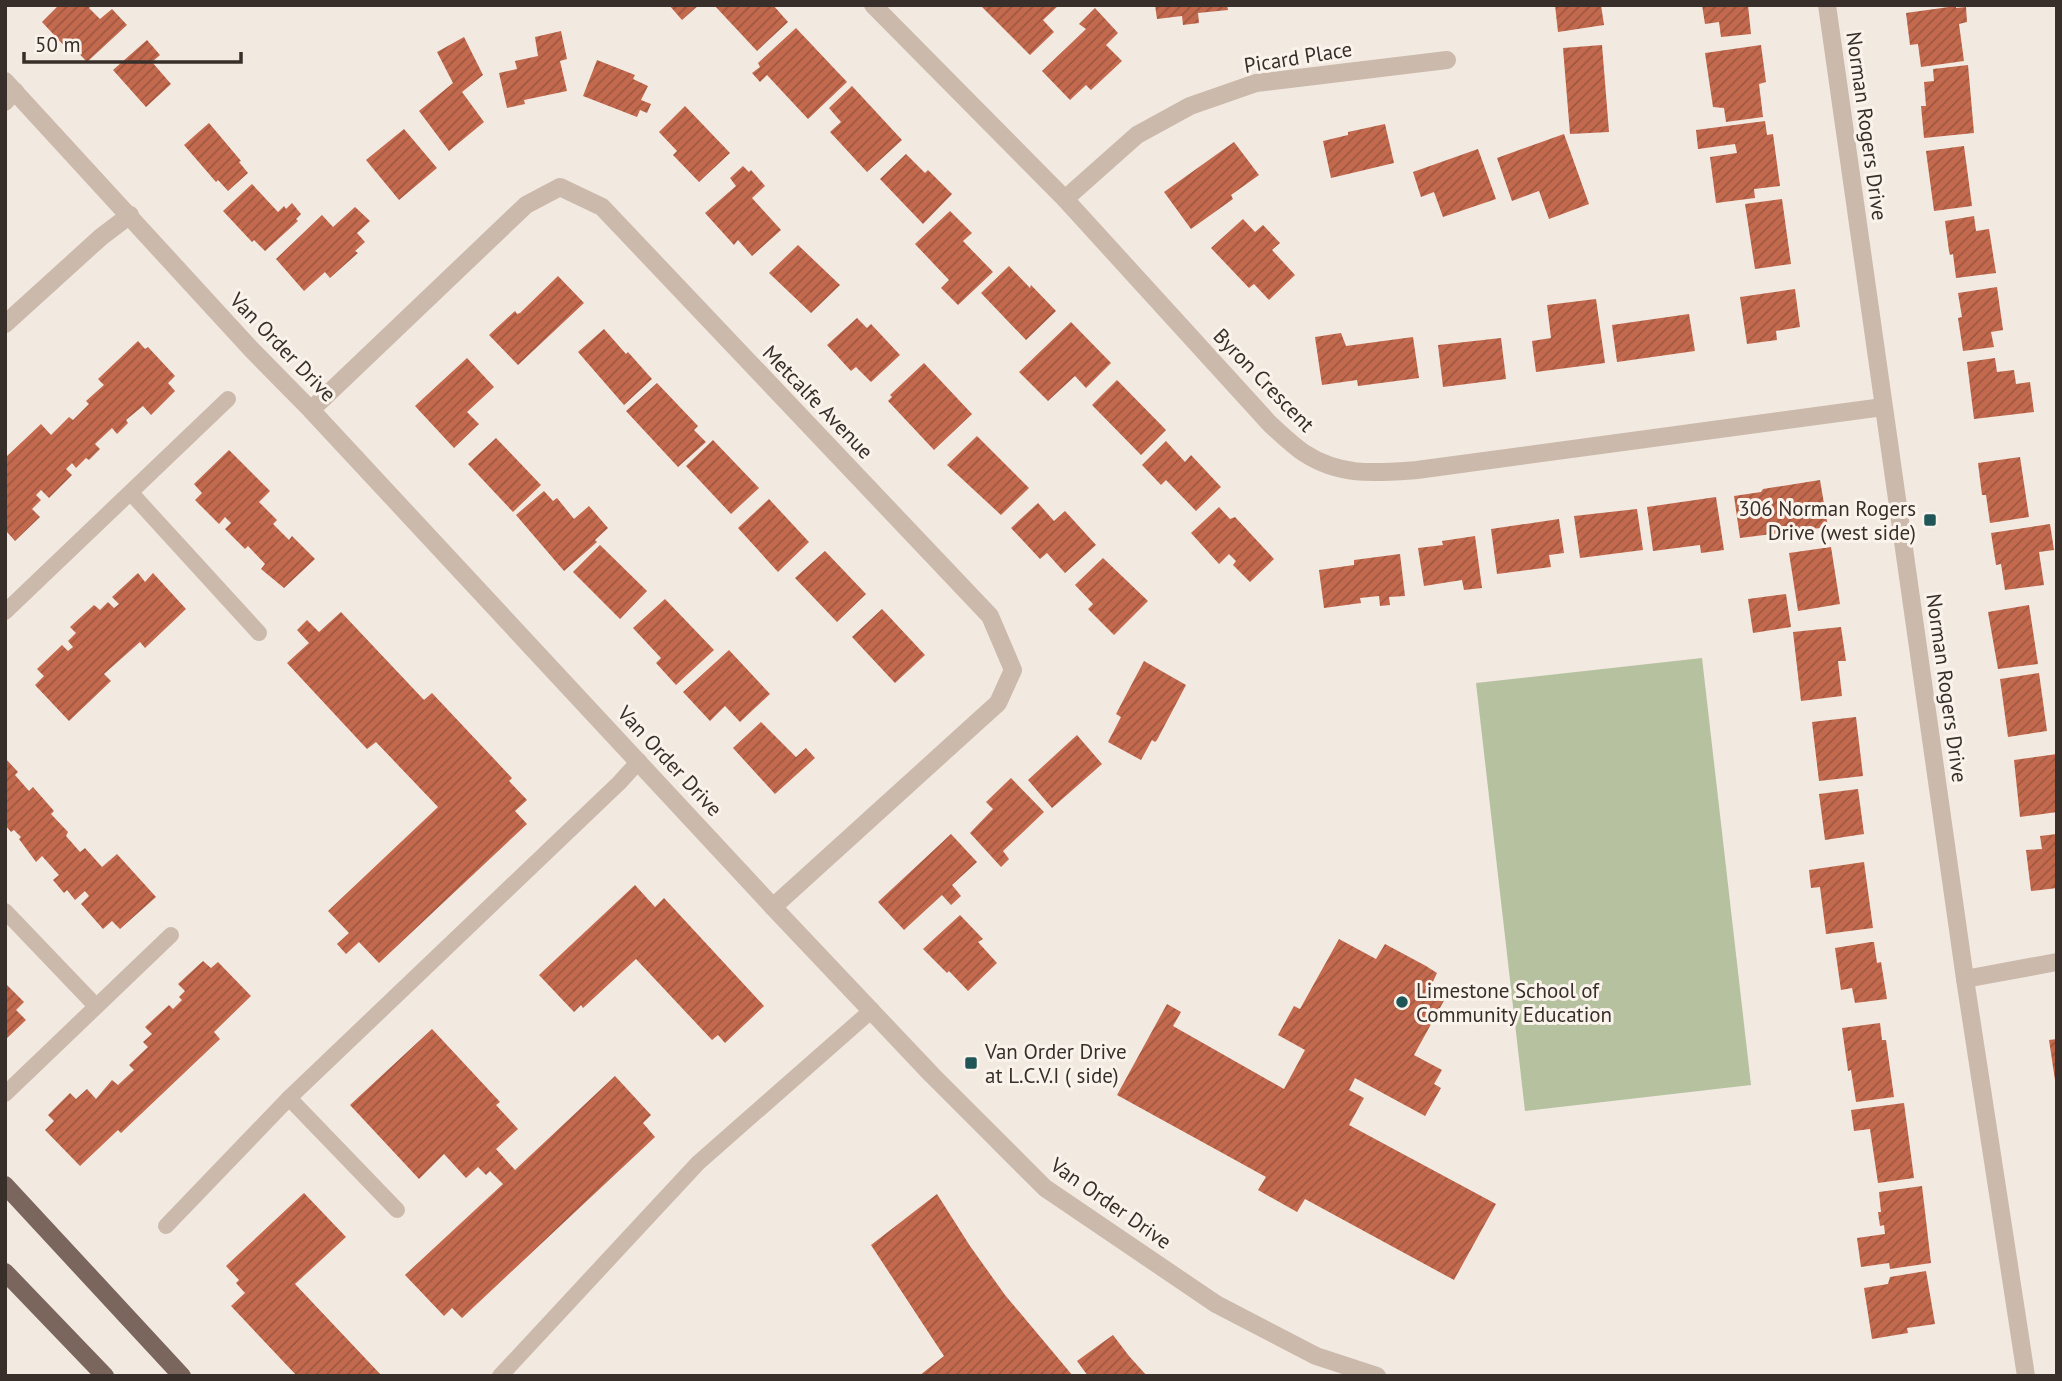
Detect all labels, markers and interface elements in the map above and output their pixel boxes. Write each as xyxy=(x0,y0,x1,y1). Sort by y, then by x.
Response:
scale bar xyxy=(24,21,242,65)
street label: Norman Rogers Drive xyxy=(1840,30,1894,222)
text: 50 m xyxy=(35,31,81,58)
street label: Picard Place xyxy=(1242,35,1354,79)
street label: Van Order Drive xyxy=(223,286,342,407)
street label: Byron Crescent xyxy=(1208,322,1320,438)
street label: Metcalfe Avenue xyxy=(757,339,879,465)
place label: 306 Norman Rogers Drive (west side) xyxy=(1738,495,1916,546)
marker: 306 Norman Rogers Drive (west side) xyxy=(1922,512,1938,528)
street label: Norman Rogers Drive xyxy=(1920,592,1974,784)
street label: Van Order Drive xyxy=(611,699,728,822)
place label: Limestone School of Community Education xyxy=(1416,977,1612,1028)
marker: Limestone School of Community Education xyxy=(1394,994,1410,1010)
place label: Van Order Drive at L.C.V.I ( side) xyxy=(984,1038,1127,1089)
marker: Van Order Drive at L.C.V.I ( side) xyxy=(963,1055,979,1071)
street label: Van Order Drive xyxy=(1044,1151,1177,1255)

